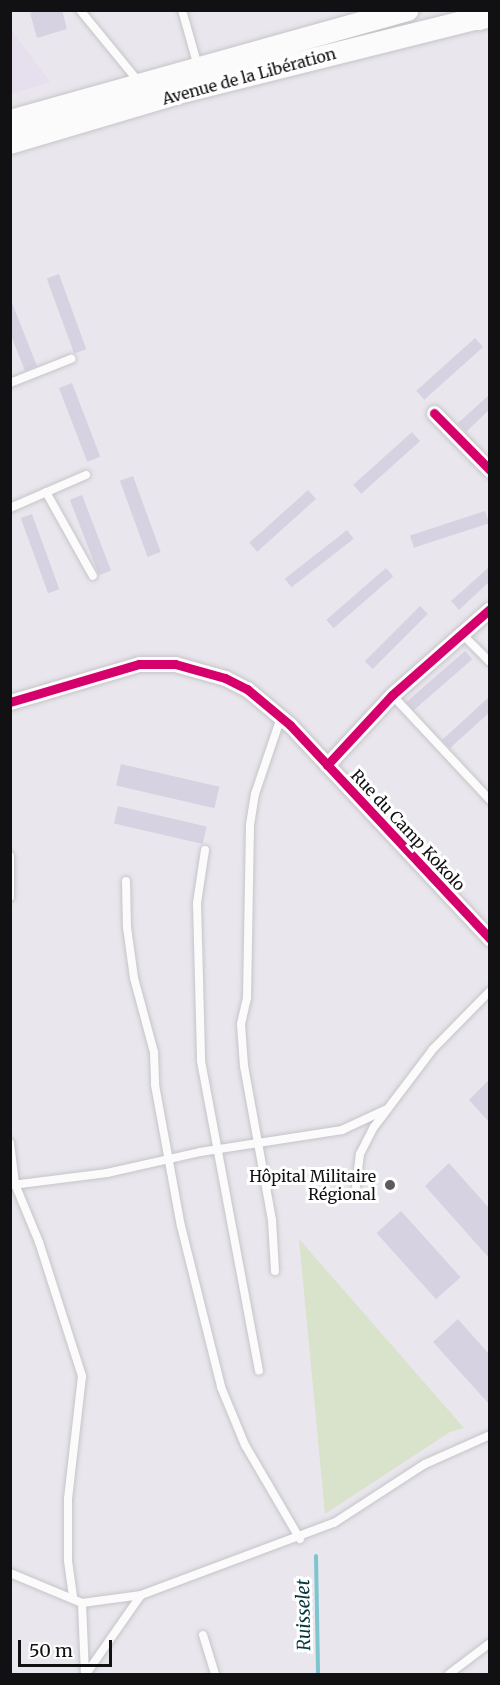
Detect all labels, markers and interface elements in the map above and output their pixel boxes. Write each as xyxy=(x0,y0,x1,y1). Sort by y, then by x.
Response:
street label: Avenue de la Libération xyxy=(160,44,338,108)
street label: Rue du Camp Kokolo xyxy=(347,766,469,894)
place label: Hôpital Militaire Régional xyxy=(249,1166,376,1204)
marker: Hôpital Militaire Régional xyxy=(381,1176,399,1194)
water label: Ruisselet xyxy=(293,1579,315,1651)
scale bar xyxy=(21,1628,116,1666)
text: 50 m xyxy=(29,1639,73,1662)

